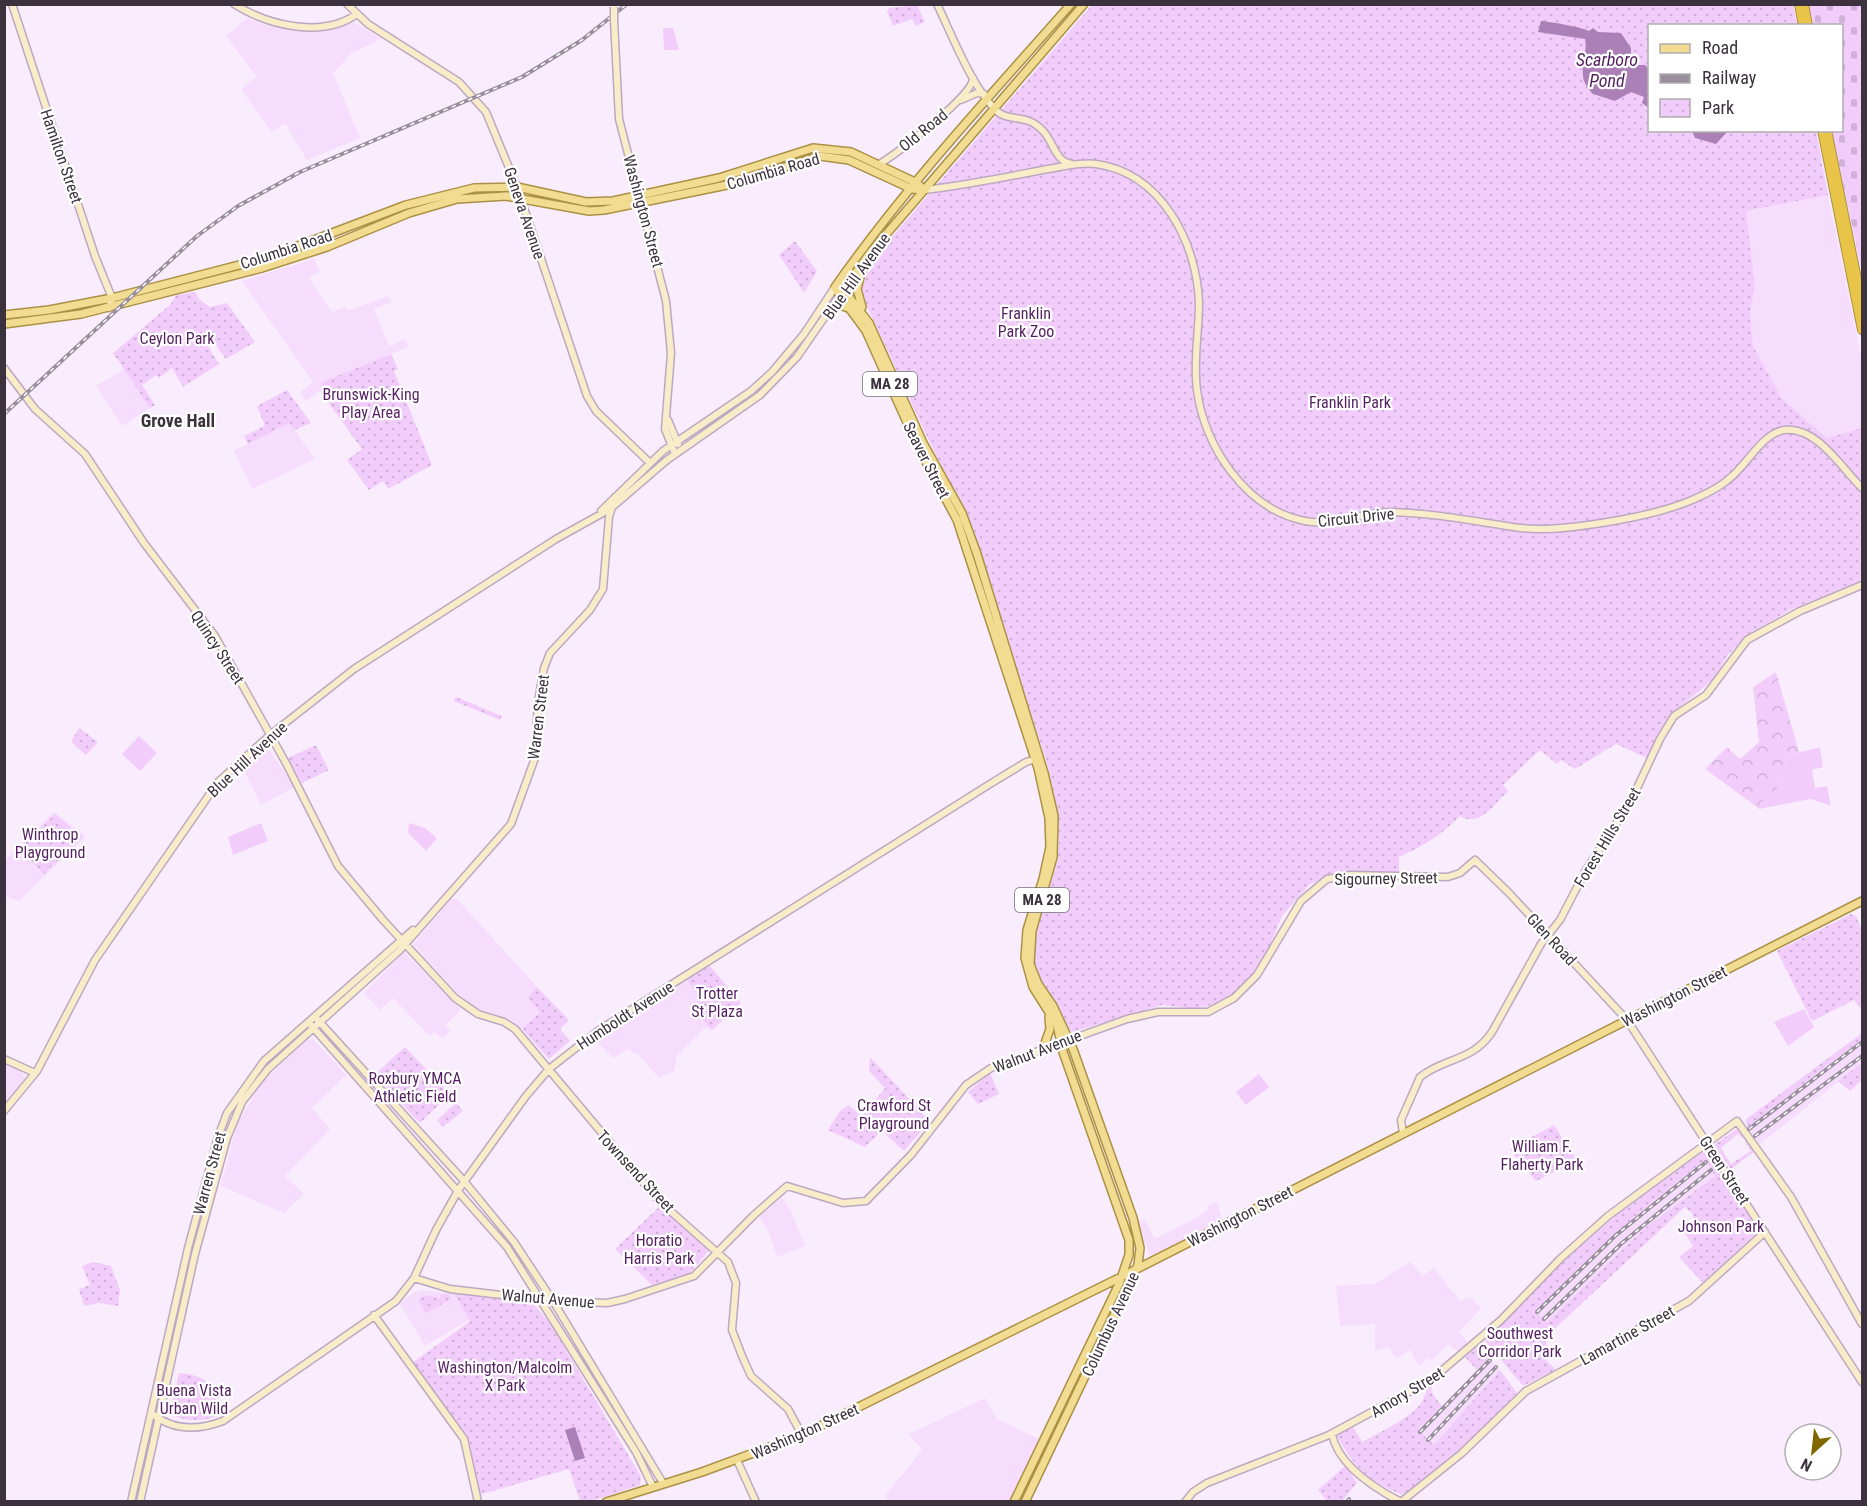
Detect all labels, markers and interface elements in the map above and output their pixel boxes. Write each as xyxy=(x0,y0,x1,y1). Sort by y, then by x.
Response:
legend xyxy=(1648,24,1843,132)
text: Road xyxy=(1702,37,1738,58)
water label: Scarboro Pond xyxy=(1576,49,1638,91)
text: Railway xyxy=(1702,67,1757,88)
text: Park xyxy=(1702,97,1734,118)
street label: Old Road xyxy=(895,105,951,156)
street label: Hamilton Street xyxy=(37,107,87,206)
street label: Columbia Road xyxy=(725,149,822,194)
street label: Washington Street xyxy=(619,153,668,270)
street label: Geneva Avenue xyxy=(500,165,549,262)
street label: Columbia Road xyxy=(238,226,335,273)
street label: Blue Hill Avenue xyxy=(819,229,894,323)
park label: Franklin Park Zoo xyxy=(998,304,1054,341)
park label: Ceylon Park xyxy=(140,329,215,348)
road number: MA 28 xyxy=(863,372,917,396)
park label: Brunswick-King Play Area xyxy=(322,385,420,422)
park label: Franklin Park xyxy=(1309,393,1392,412)
district label: Grove Hall xyxy=(141,410,215,431)
street label: Seaver Street xyxy=(899,419,954,502)
street label: Circuit Drive xyxy=(1317,504,1395,531)
street label: Quincy Street xyxy=(187,607,249,688)
street label: Warren Street xyxy=(524,673,553,761)
street label: Blue Hill Avenue xyxy=(204,718,291,801)
street label: Forest Hills Street xyxy=(1570,784,1645,891)
park label: Winthrop Playground xyxy=(15,825,85,862)
street label: Sigourney Street xyxy=(1334,868,1438,889)
road number: MA 28 xyxy=(1015,888,1069,912)
street label: Glen Road xyxy=(1523,909,1580,969)
street label: Washington Street xyxy=(1618,962,1730,1031)
street label: Humboldt Avenue xyxy=(573,977,677,1054)
park label: Trotter St Plaza xyxy=(691,984,743,1021)
street label: Walnut Avenue xyxy=(990,1026,1084,1077)
park label: Roxbury YMCA Athletic Field xyxy=(368,1069,462,1106)
park label: Crawford St Playground xyxy=(857,1096,931,1133)
street label: Townsend Street xyxy=(593,1126,679,1217)
street label: Warren Street xyxy=(189,1129,230,1217)
street label: Green Street xyxy=(1695,1132,1754,1208)
park label: William F. Flaherty Park xyxy=(1500,1137,1584,1174)
street label: Washington Street xyxy=(1184,1182,1296,1251)
park label: Johnson Park xyxy=(1678,1217,1765,1236)
park label: Horatio Harris Park xyxy=(624,1231,695,1268)
street label: Columbus Avenue xyxy=(1078,1269,1143,1380)
street label: Walnut Avenue xyxy=(501,1285,595,1312)
street label: Lamartine Street xyxy=(1577,1302,1678,1369)
park label: Southwest Corridor Park xyxy=(1478,1324,1563,1361)
park label: Washington/Malcolm X Park xyxy=(438,1358,572,1395)
street label: Amory Street xyxy=(1367,1363,1448,1422)
park label: Buena Vista Urban Wild xyxy=(156,1381,232,1418)
street label: Washington Street xyxy=(749,1399,862,1464)
north arrow xyxy=(1783,1422,1843,1482)
text: N xyxy=(1798,1454,1815,1476)

